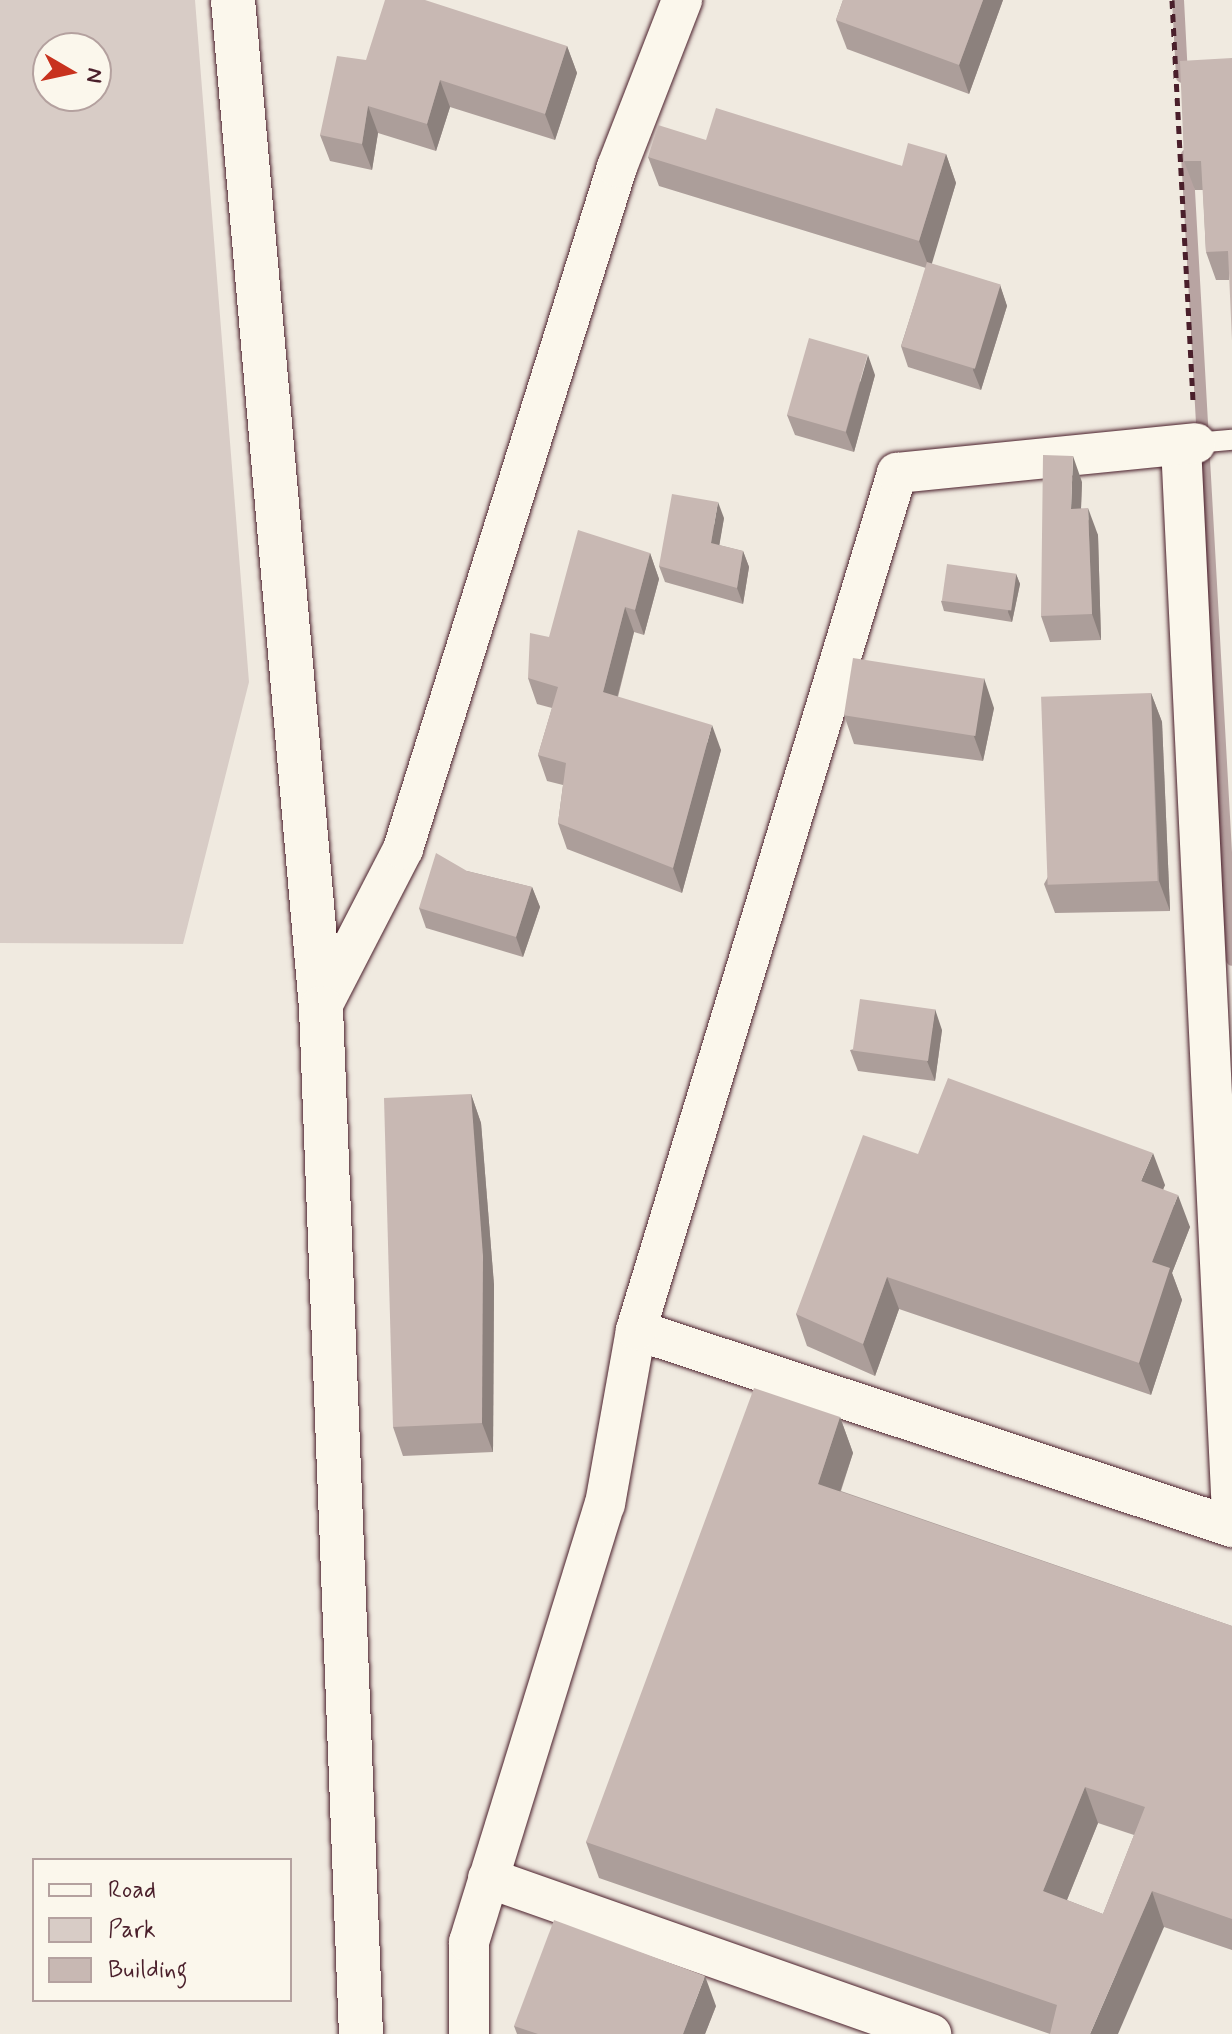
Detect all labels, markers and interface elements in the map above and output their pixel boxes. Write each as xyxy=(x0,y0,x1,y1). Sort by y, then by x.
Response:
north arrow xyxy=(32,32,112,112)
text: N xyxy=(79,66,109,85)
legend xyxy=(32,1858,292,2002)
text: Road xyxy=(108,1875,156,1906)
text: Park xyxy=(108,1915,156,1946)
text: Building xyxy=(108,1955,188,1986)

